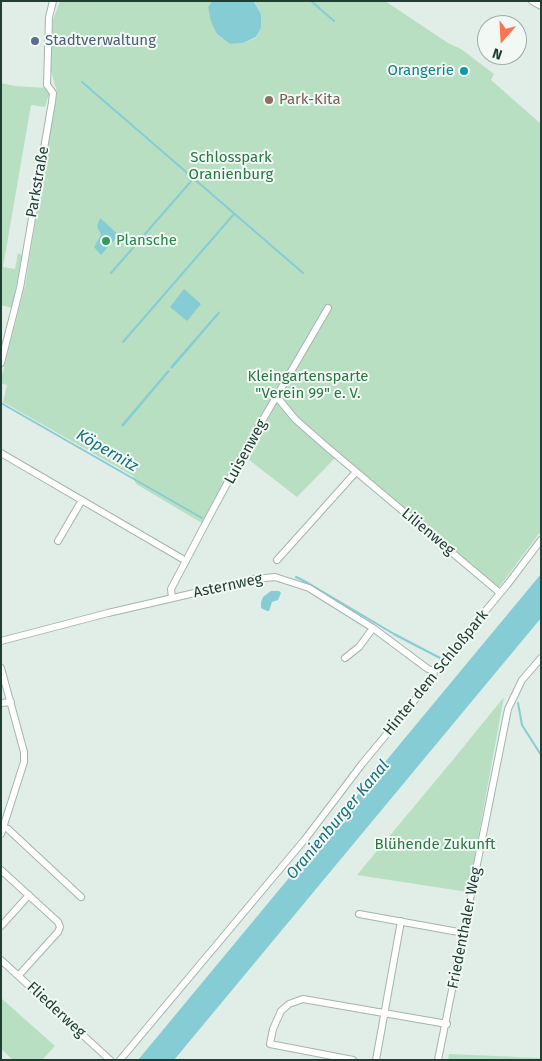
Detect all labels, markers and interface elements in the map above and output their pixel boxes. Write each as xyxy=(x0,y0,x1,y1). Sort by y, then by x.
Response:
north arrow xyxy=(477,15,527,65)
place label: Stadtverwaltung xyxy=(45,32,156,50)
marker: Stadtverwaltung xyxy=(29,35,41,47)
text: N xyxy=(490,44,504,63)
place label: Orangerie xyxy=(387,62,454,80)
marker: Orangerie xyxy=(458,65,470,77)
place label: Park-Kita xyxy=(279,91,341,109)
marker: Park-Kita xyxy=(263,94,275,106)
street label: Parkstraße xyxy=(23,145,53,219)
park label: Schlosspark Oranienburg xyxy=(189,149,273,184)
place label: Plansche xyxy=(116,232,177,250)
marker: Plansche xyxy=(100,235,112,247)
park label: Kleingartensparte "Verein 99" e. V. xyxy=(247,368,369,403)
street label: Luisenweg xyxy=(221,417,271,487)
water label: Köpernitz xyxy=(73,426,141,476)
street label: Lilienweg xyxy=(398,505,458,559)
street label: Asternweg xyxy=(192,570,264,602)
street label: Hinter dem Schloßpark xyxy=(380,606,492,740)
water label: Oranienburger Kanal xyxy=(282,756,394,884)
park label: Blühende Zukunft xyxy=(375,836,495,854)
street label: Friedenthaler Weg xyxy=(444,866,486,990)
street label: Fliederweg xyxy=(23,978,89,1042)

